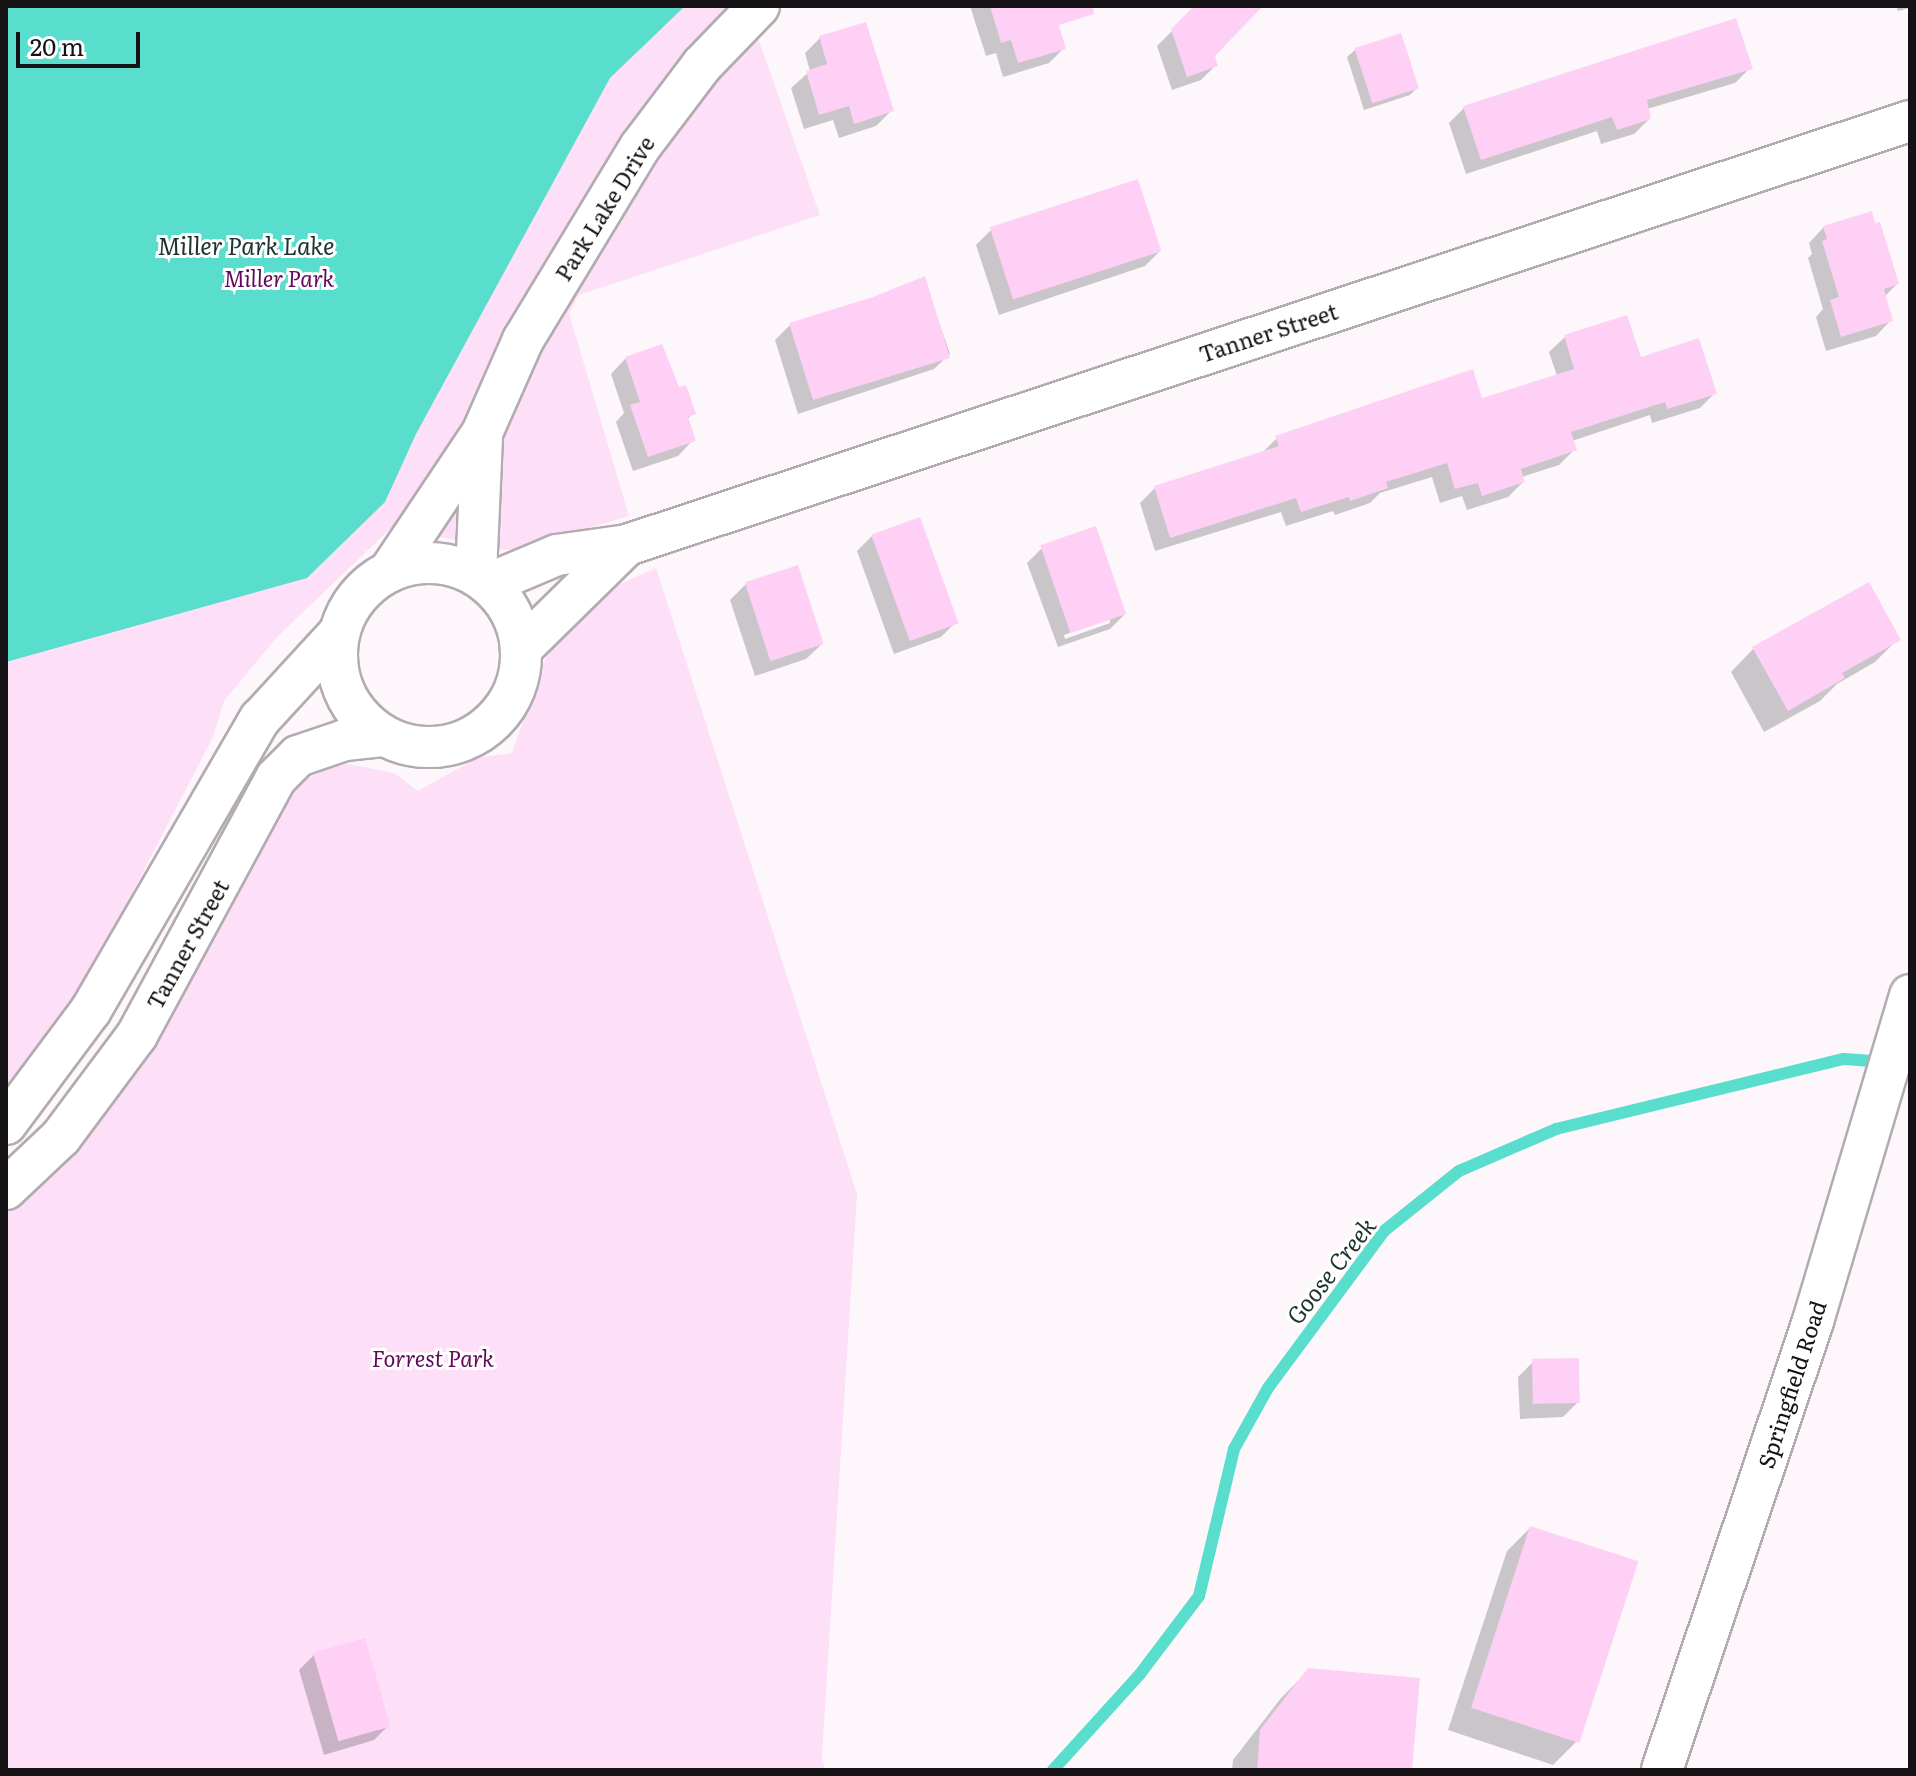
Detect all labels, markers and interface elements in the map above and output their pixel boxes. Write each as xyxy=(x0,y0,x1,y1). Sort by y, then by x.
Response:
scale bar xyxy=(20,16,144,66)
text: 20 m xyxy=(30,28,84,63)
street label: Park Lake Drive xyxy=(549,131,659,285)
water label: Miller Park Lake xyxy=(158,231,334,259)
park label: Miller Park xyxy=(224,265,334,291)
street label: Tanner Street xyxy=(1195,297,1341,367)
street label: Tanner Street xyxy=(141,875,233,1013)
water label: Goose Creek xyxy=(1279,1211,1381,1329)
street label: Springfield Road xyxy=(1751,1297,1831,1471)
park label: Forrest Park xyxy=(372,1345,494,1371)

